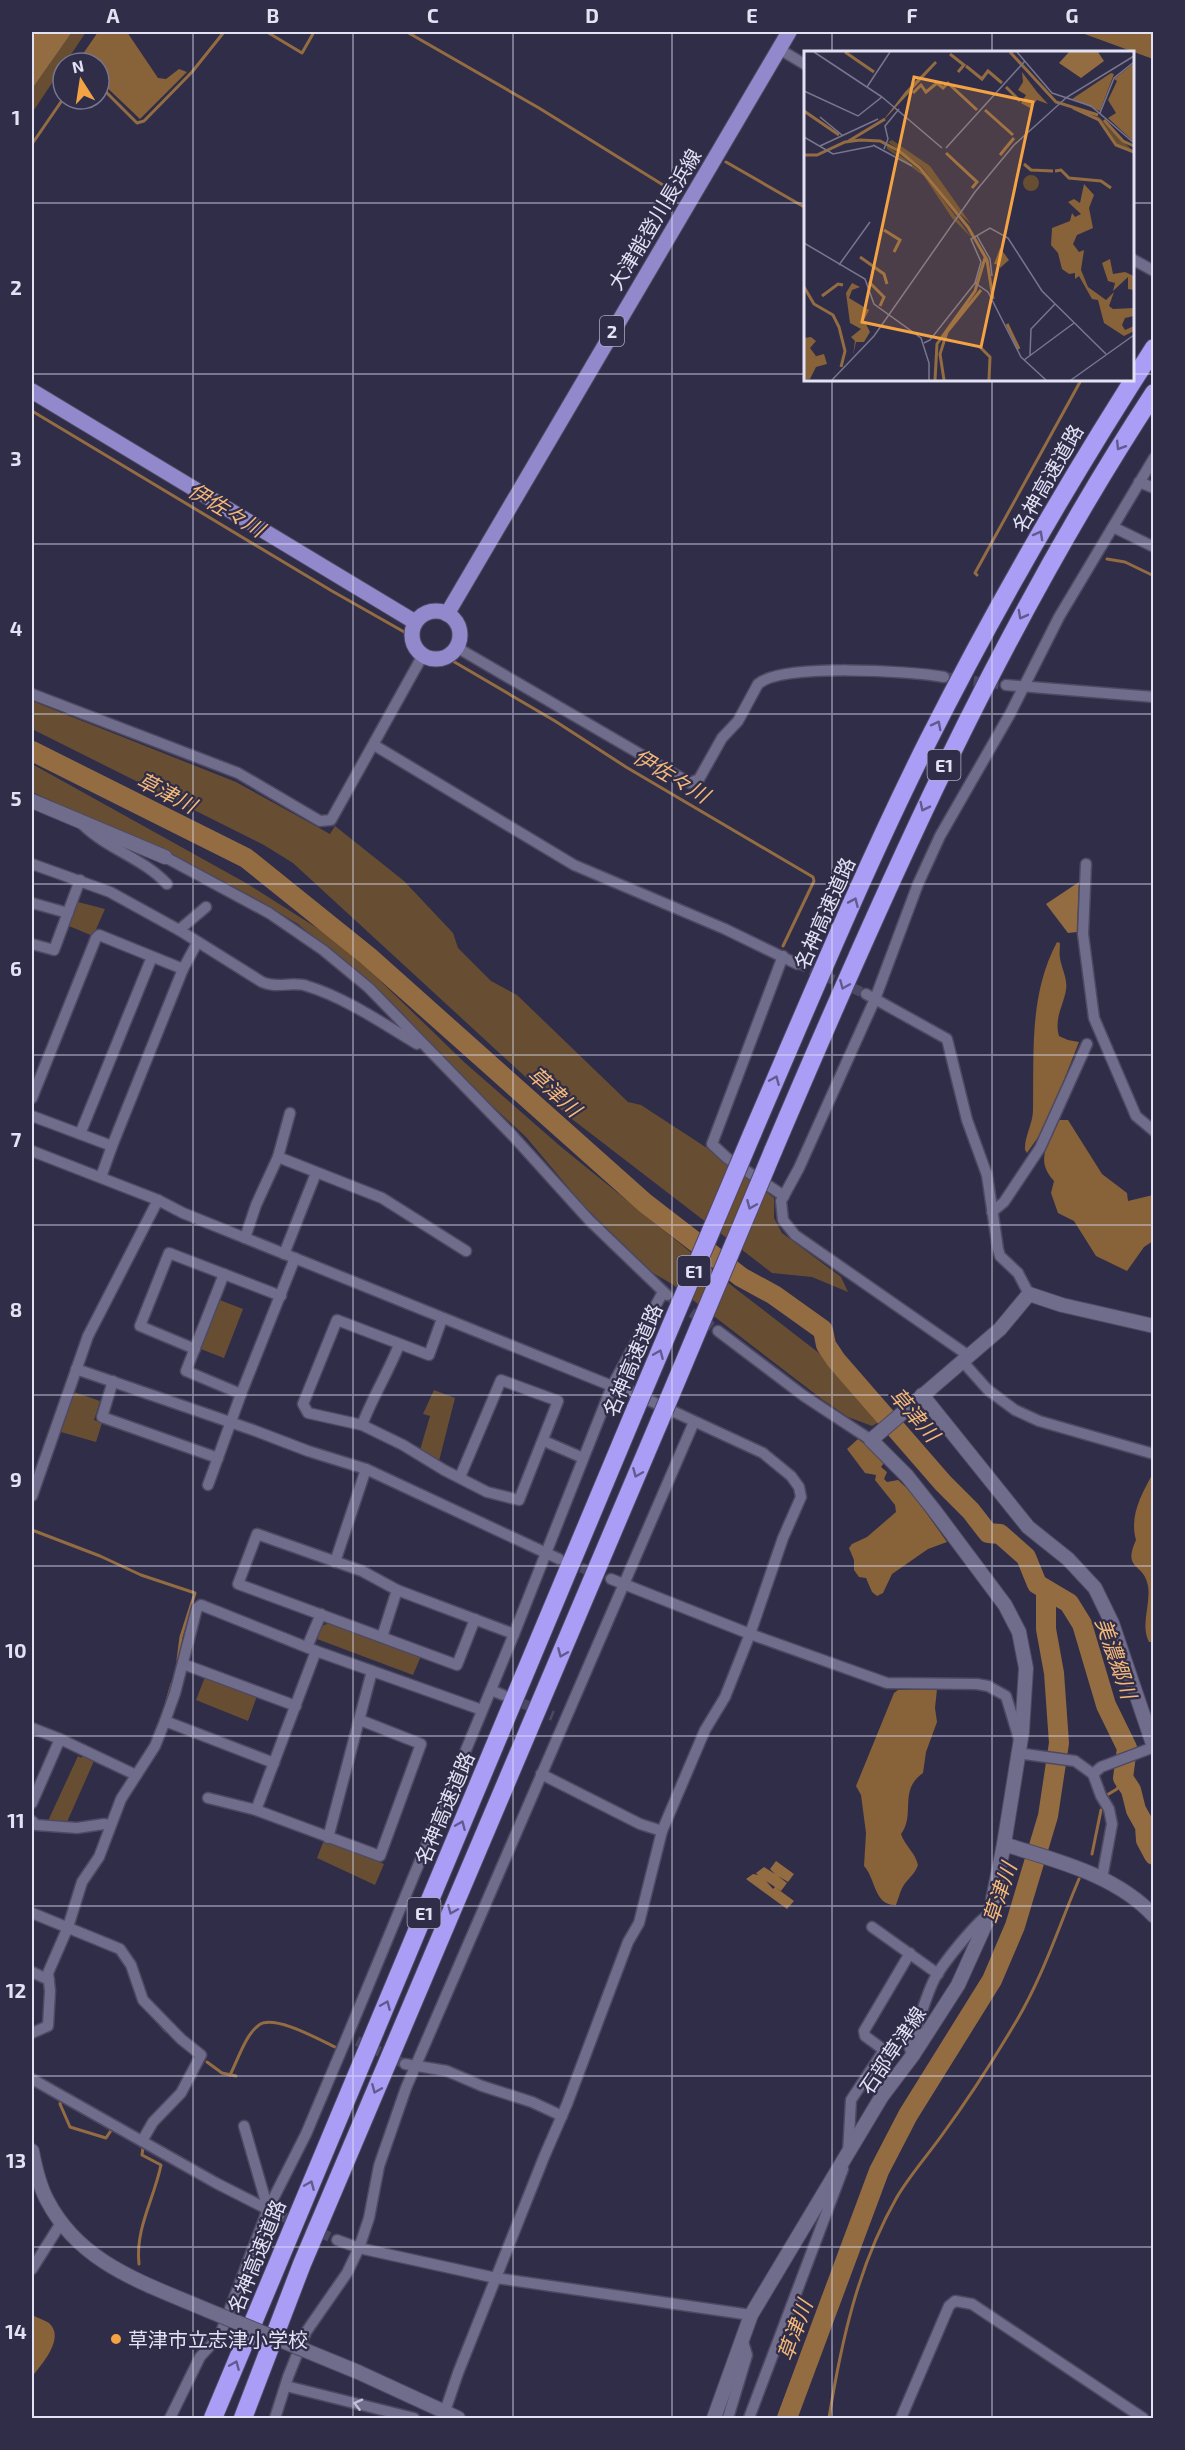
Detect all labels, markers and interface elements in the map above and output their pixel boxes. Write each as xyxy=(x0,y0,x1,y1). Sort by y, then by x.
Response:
text: A xyxy=(106,3,120,27)
text: B xyxy=(267,3,279,27)
text: C xyxy=(427,3,439,27)
text: D xyxy=(585,3,599,27)
text: E xyxy=(746,3,758,27)
text: F xyxy=(906,3,918,27)
text: G xyxy=(1066,3,1078,27)
north arrow xyxy=(51,51,111,111)
inset map xyxy=(804,51,1134,381)
text: N xyxy=(70,55,85,76)
text: 1 xyxy=(12,105,20,129)
street label: 大津能登川長浜線 xyxy=(603,144,705,294)
text: 2 xyxy=(10,275,22,299)
road number: 2 xyxy=(600,316,624,346)
street label: 名神高速道路 xyxy=(1007,420,1087,536)
one-way arrow xyxy=(1116,440,1128,450)
text: 3 xyxy=(10,446,22,470)
water label: 伊佐々川 xyxy=(185,477,271,542)
one-way arrow xyxy=(1032,531,1043,541)
one-way arrow xyxy=(1018,609,1030,620)
text: 4 xyxy=(10,616,23,640)
one-way arrow xyxy=(930,721,941,732)
water label: 伊佐々川 xyxy=(630,743,716,808)
road number: E1 xyxy=(928,750,960,780)
water label: 草津川 xyxy=(133,767,203,818)
text: 5 xyxy=(10,786,22,810)
one-way arrow xyxy=(919,801,931,812)
street label: 名神高速道路 xyxy=(789,853,859,973)
one-way arrow xyxy=(846,897,858,908)
text: 6 xyxy=(10,956,22,980)
one-way arrow xyxy=(840,979,852,990)
water label: 草津川 xyxy=(523,1061,588,1123)
one-way arrow xyxy=(768,1076,780,1087)
text: 7 xyxy=(11,1127,22,1151)
one-way arrow xyxy=(746,1199,758,1210)
road number: E1 xyxy=(678,1256,710,1286)
text: 8 xyxy=(10,1297,22,1321)
street label: 名神高速道路 xyxy=(598,1300,666,1420)
one-way arrow xyxy=(652,1349,664,1360)
water label: 草津川 xyxy=(885,1382,946,1447)
text: 9 xyxy=(10,1467,22,1491)
one-way arrow xyxy=(632,1467,644,1478)
water label: 美濃郷川 xyxy=(1092,1614,1143,1704)
text: 10 xyxy=(5,1638,27,1662)
one-way arrow xyxy=(557,1647,569,1658)
street label: 名神高速道路 xyxy=(410,1748,478,1868)
text: 11 xyxy=(7,1808,25,1832)
one-way arrow xyxy=(454,1820,466,1831)
water label: 草津川 xyxy=(977,1857,1021,1927)
road number: E1 xyxy=(408,1898,440,1928)
one-way arrow xyxy=(448,1904,460,1915)
text: 12 xyxy=(6,1978,26,2002)
one-way arrow xyxy=(379,2000,391,2011)
street label: 石部草津線 xyxy=(854,2002,930,2098)
one-way arrow xyxy=(371,2083,383,2094)
text: 13 xyxy=(6,2148,26,2172)
one-way arrow xyxy=(303,2180,315,2191)
street label: 名神高速道路 xyxy=(222,2196,290,2316)
water label: 草津川 xyxy=(771,2294,817,2364)
text: 14 xyxy=(5,2319,27,2343)
place label: 草津市立志津小学校 xyxy=(128,2327,308,2351)
marker: 草津市立志津小学校 xyxy=(109,2332,123,2346)
one-way arrow xyxy=(228,2360,240,2371)
one-way arrow xyxy=(353,2399,363,2411)

